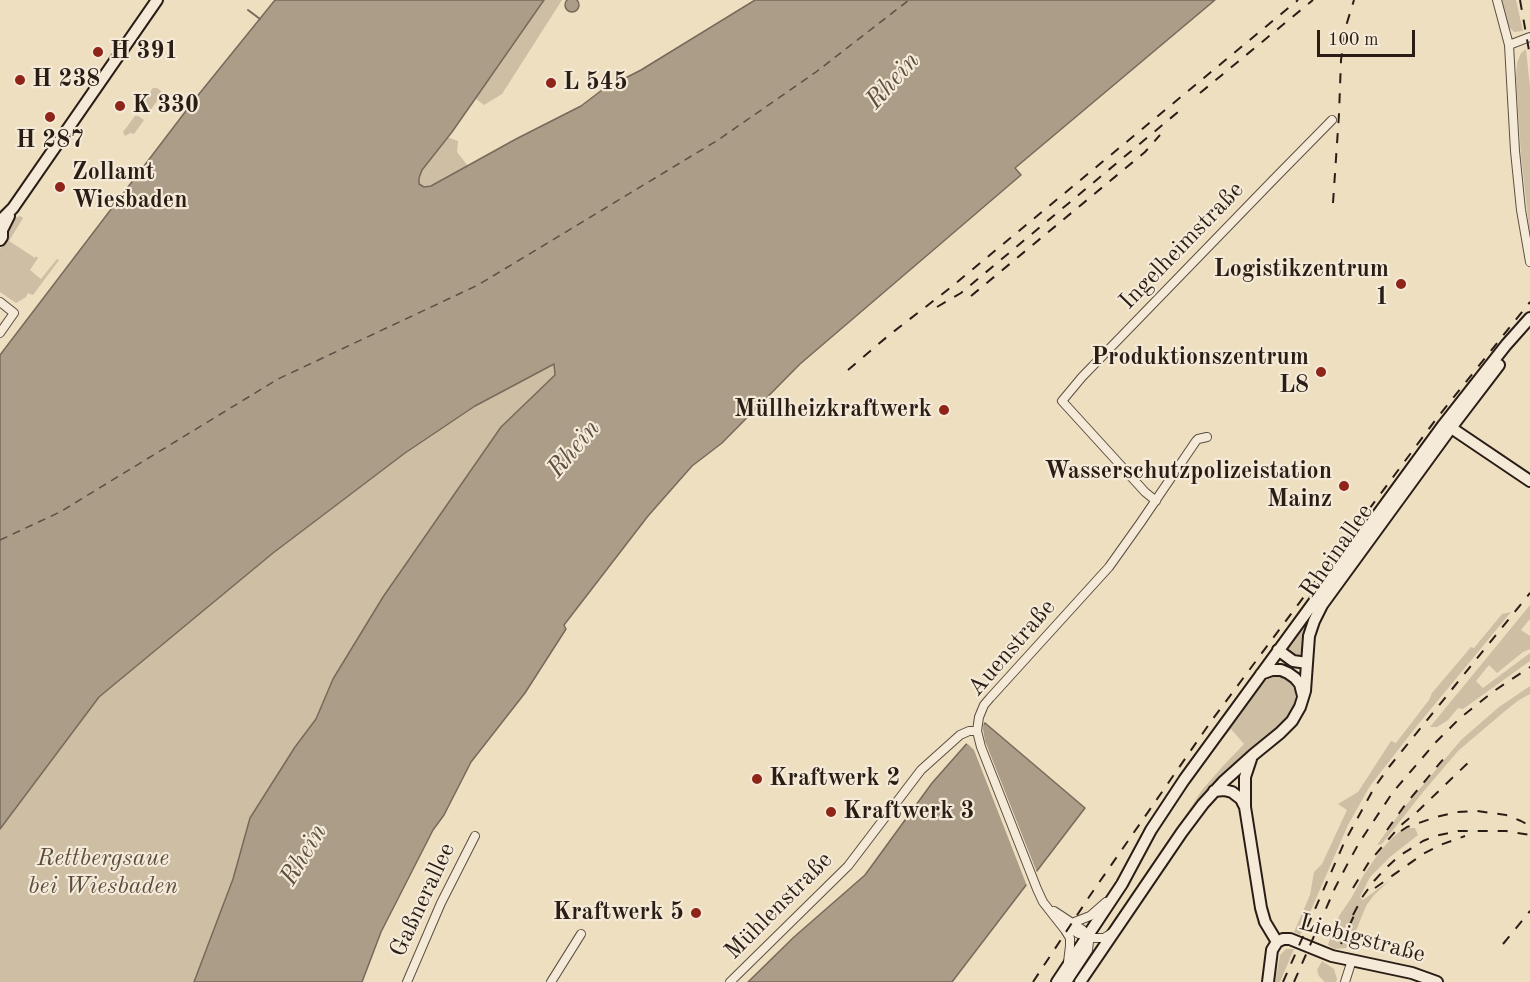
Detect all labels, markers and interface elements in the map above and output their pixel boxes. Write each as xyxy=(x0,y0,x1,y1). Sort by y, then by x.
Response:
scale bar xyxy=(1320,18,1418,56)
text: 100 m xyxy=(1328,31,1379,49)
place label: H 391 xyxy=(110,38,178,66)
marker: H 391 xyxy=(91,45,105,59)
water label: Rhein xyxy=(859,46,927,116)
place label: H 238 xyxy=(32,66,100,94)
place label: L 545 xyxy=(563,69,628,97)
marker: H 238 xyxy=(13,73,27,87)
marker: L 545 xyxy=(544,76,558,90)
place label: K 330 xyxy=(132,92,199,120)
marker: K 330 xyxy=(113,99,127,113)
marker: H 287 xyxy=(43,110,57,124)
place label: H 287 xyxy=(16,127,84,155)
place label: Zollamt Wiesbaden xyxy=(72,159,187,215)
street label: Ingelheimstraße xyxy=(1114,176,1250,316)
marker: Zollamt Wiesbaden xyxy=(53,180,67,194)
place label: Logistikzentrum 1 xyxy=(1214,256,1389,312)
marker: Logistikzentrum 1 xyxy=(1394,277,1408,291)
place label: Produktionszentrum L8 xyxy=(1091,344,1309,400)
marker: Produktionszentrum L8 xyxy=(1314,365,1328,379)
place label: Müllheizkraftwerk xyxy=(734,396,932,424)
marker: Müllheizkraftwerk xyxy=(937,403,951,417)
water label: Rhein xyxy=(541,414,607,484)
place label: Wasserschutzpolizeistation Mainz xyxy=(1044,458,1332,514)
marker: Wasserschutzpolizeistation Mainz xyxy=(1337,479,1351,493)
street label: Rheinallee xyxy=(1294,499,1380,603)
street label: Auenstraße xyxy=(962,594,1062,702)
place label: Kraftwerk 2 xyxy=(769,765,900,793)
marker: Kraftwerk 2 xyxy=(750,772,764,786)
place label: Kraftwerk 3 xyxy=(843,798,974,826)
marker: Kraftwerk 3 xyxy=(824,805,838,819)
water label: Rhein xyxy=(274,819,334,891)
street label: Gaßnerallee xyxy=(384,838,462,962)
park label: Rettbergsaue bei Wiesbaden xyxy=(28,845,178,901)
street label: Mühlenstraße xyxy=(719,846,839,966)
place label: Kraftwerk 5 xyxy=(553,899,684,927)
marker: Kraftwerk 5 xyxy=(689,906,703,920)
street label: Liebigstraße xyxy=(1296,908,1428,970)

